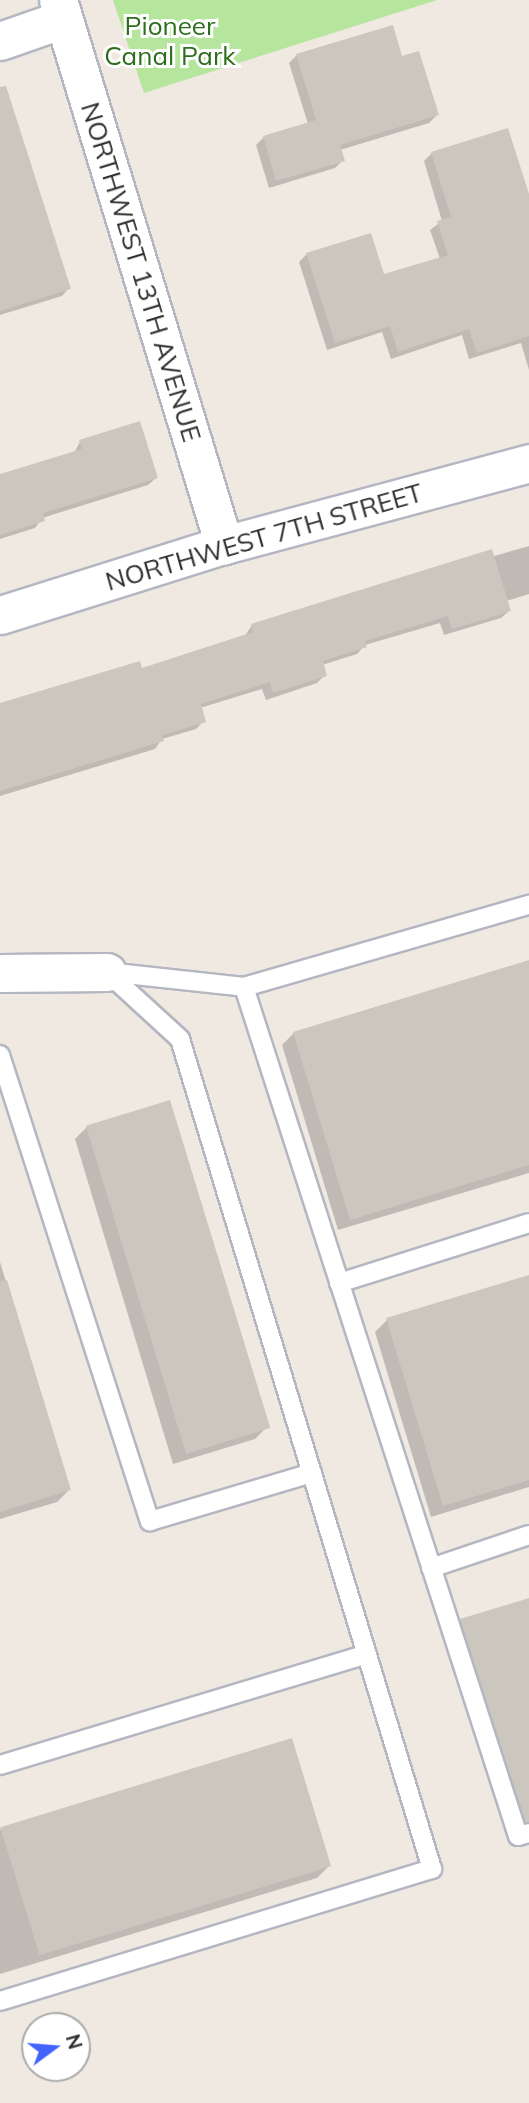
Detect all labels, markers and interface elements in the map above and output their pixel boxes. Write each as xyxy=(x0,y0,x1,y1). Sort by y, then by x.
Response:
park label: Pioneer Canal Park xyxy=(104,10,236,72)
street label: NORTHWEST 13TH AVENUE xyxy=(74,99,208,445)
street label: NORTHWEST 7TH STREET xyxy=(102,477,426,597)
north arrow xyxy=(21,2012,91,2082)
text: N xyxy=(61,2032,88,2052)

